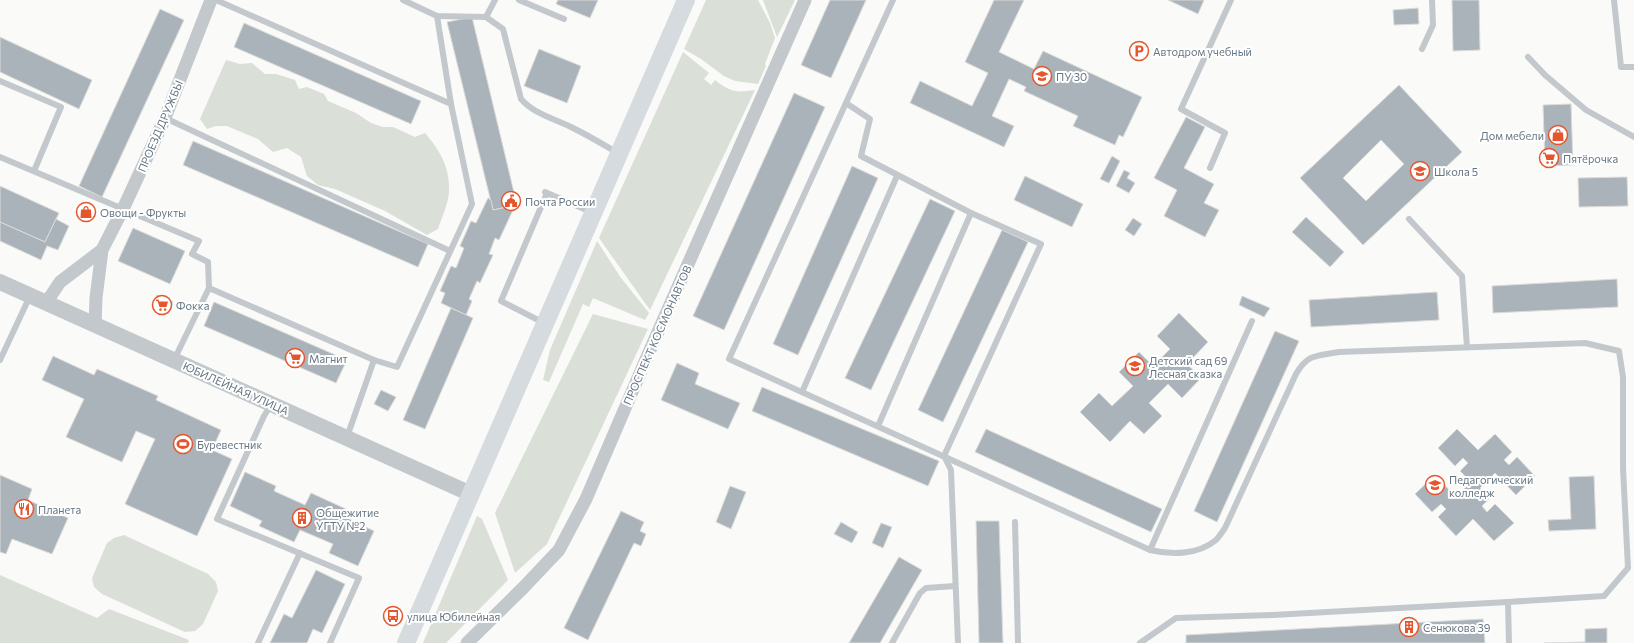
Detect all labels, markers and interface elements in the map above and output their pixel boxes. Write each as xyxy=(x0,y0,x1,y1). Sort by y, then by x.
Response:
parking icon: Автодром учебный xyxy=(1128,40,1150,62)
place label: Автодром учебный xyxy=(1153,45,1252,58)
school or university icon: ПУ 30 xyxy=(1031,65,1053,87)
place label: ПУ 30 xyxy=(1056,70,1087,83)
street label: ПРОЕЗД ДРУЖБЫ xyxy=(135,78,185,174)
shop icon: Дом мебели xyxy=(1547,124,1569,146)
place label: Дом мебели xyxy=(1480,129,1544,142)
supermarket icon: Пятёрочка xyxy=(1538,147,1560,169)
place label: Пятёрочка xyxy=(1563,152,1618,165)
school or university icon: Школа 5 xyxy=(1409,160,1431,182)
place label: Школа 5 xyxy=(1434,165,1478,178)
public building icon: Почта России xyxy=(500,190,522,212)
place label: Почта России xyxy=(525,195,595,208)
shop icon: Овощи - Фрукты xyxy=(75,201,97,223)
place label: Овощи - Фрукты xyxy=(100,206,186,219)
street label: ПРОСПЕКТ КОСМОНАВТОВ xyxy=(620,263,694,407)
supermarket icon: Фокка xyxy=(151,294,173,316)
place label: Фокка xyxy=(176,299,209,312)
supermarket icon: Магнит xyxy=(284,347,306,369)
place label: Магнит xyxy=(309,352,348,365)
place label: Детский сад 69 Лесная сказка xyxy=(1149,354,1228,380)
school or university icon: Детский сад 69 Лесная сказка xyxy=(1124,355,1146,377)
street label: ЮБИЛЕЙНАЯ УЛИЦА xyxy=(181,358,292,417)
sports icon: Буревестник xyxy=(172,433,194,455)
place label: Буревестник xyxy=(197,438,262,451)
place label: Педагогический колледж xyxy=(1449,473,1533,499)
school or university icon: Педагогический колледж xyxy=(1424,474,1446,496)
restaurant icon: Планета xyxy=(13,498,35,520)
place label: Планета xyxy=(38,503,81,516)
place label: Общежитие УГТУ №2 xyxy=(316,506,379,532)
building icon: Общежитие УГТУ №2 xyxy=(291,507,313,529)
bus stop icon: улица Юбилейная xyxy=(382,605,404,627)
place label: улица Юбилейная xyxy=(407,610,500,623)
building icon: Сенюкова 39 xyxy=(1398,616,1420,638)
place label: Сенюкова 39 xyxy=(1423,621,1491,634)

